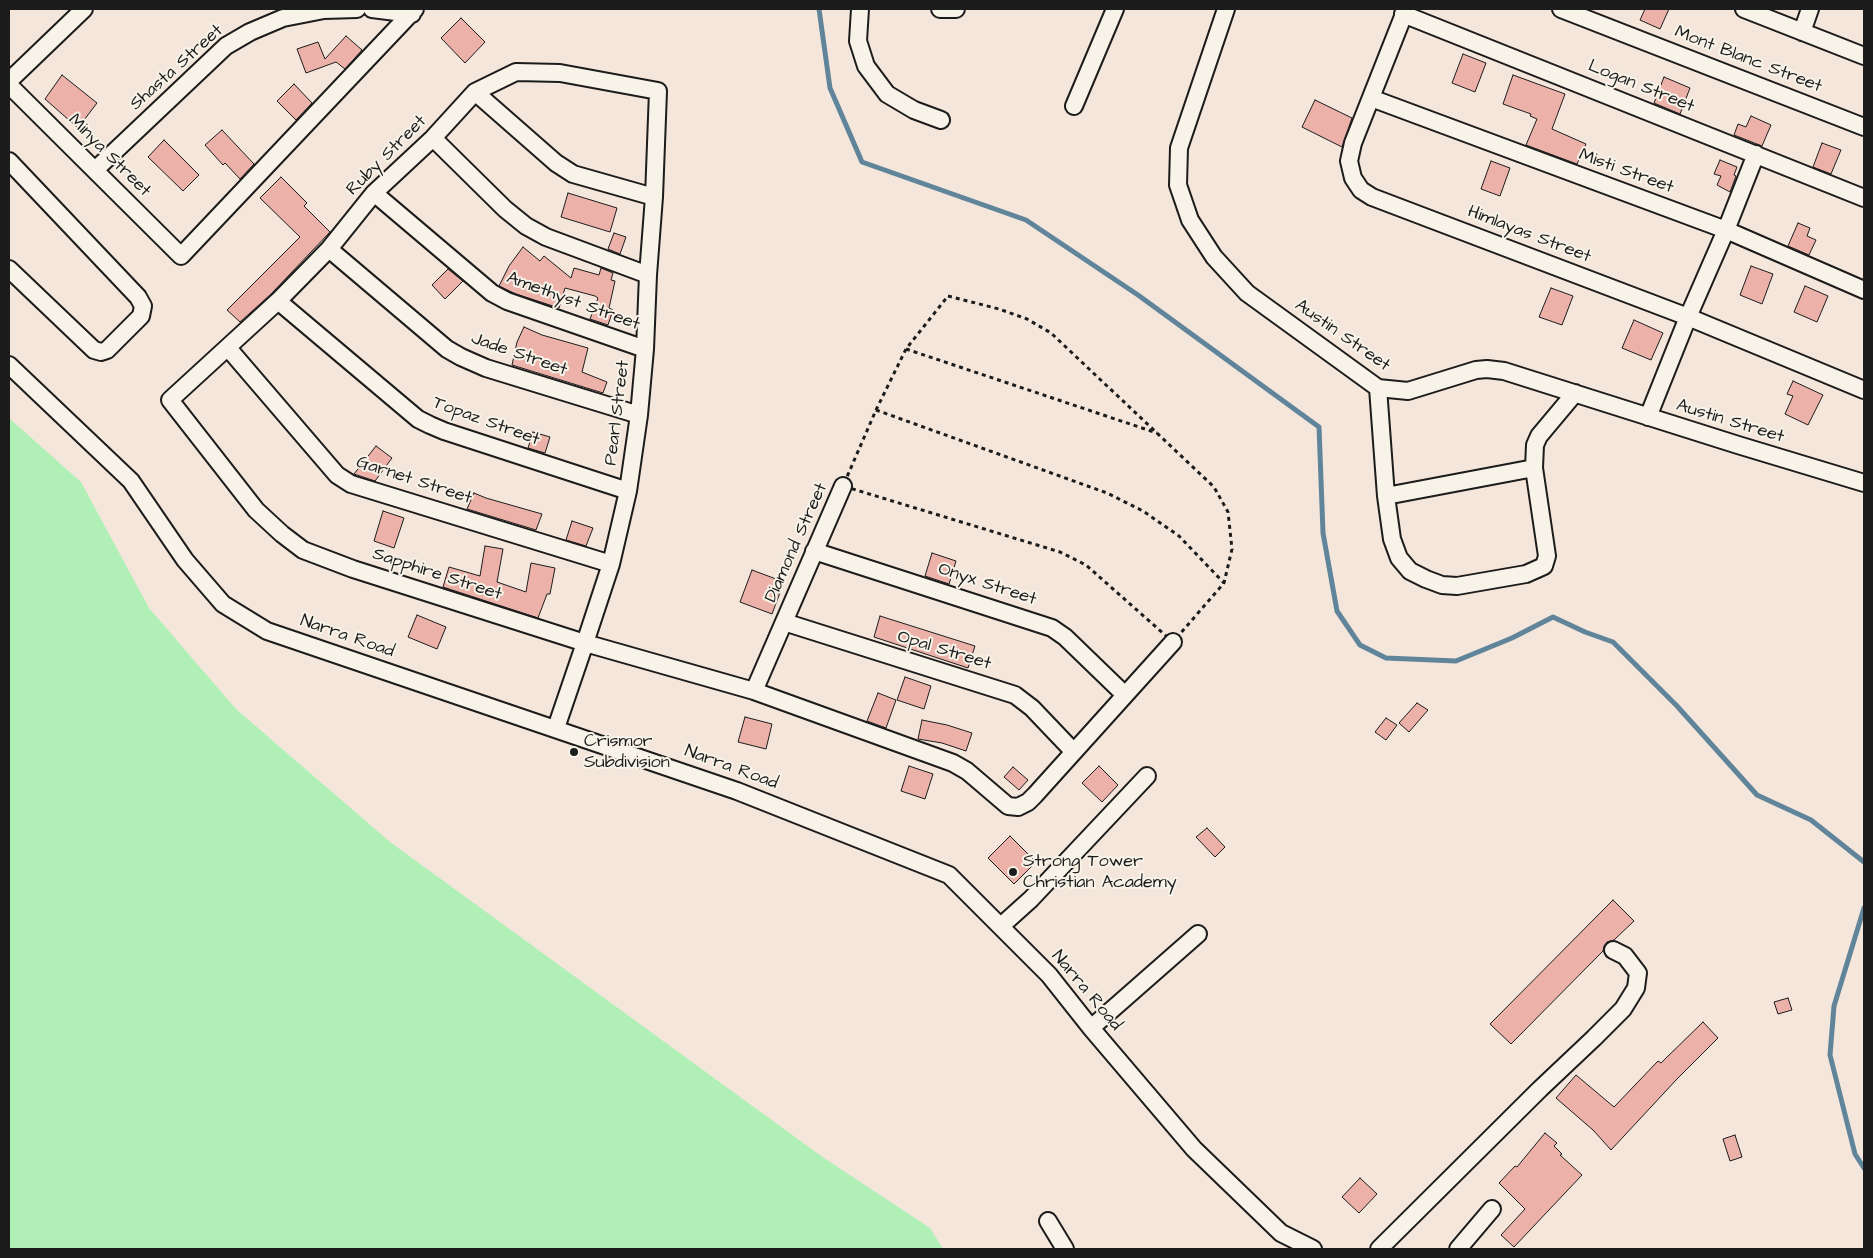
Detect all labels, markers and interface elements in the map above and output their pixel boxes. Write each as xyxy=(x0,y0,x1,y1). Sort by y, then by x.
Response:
street label: Shasta Street xyxy=(126,21,228,115)
street label: Mont Blanc Street xyxy=(1671,22,1825,98)
street label: Logan Street xyxy=(1585,56,1697,118)
street label: Minya Street xyxy=(63,110,155,202)
street label: Ruby Street xyxy=(342,111,432,201)
street label: Misti Street xyxy=(1576,145,1676,199)
street label: Himlayas Street xyxy=(1464,202,1594,268)
street label: Amethyst Street xyxy=(503,268,643,336)
street label: Austin Street xyxy=(1290,295,1394,377)
street label: Jade Street xyxy=(468,328,570,382)
street label: Pearl Street xyxy=(601,359,635,467)
street label: Topaz Street xyxy=(430,393,542,451)
street label: Austin Street xyxy=(1674,395,1786,449)
street label: Garnet Street xyxy=(353,452,475,510)
street label: Diamond Street xyxy=(761,480,833,606)
street label: Sapphire Street xyxy=(370,544,504,606)
street label: Onyx Street xyxy=(935,559,1039,611)
street label: Narra Road xyxy=(297,611,397,663)
street label: Opal Street xyxy=(895,627,993,675)
place label: Crismor Subdivision xyxy=(584,731,670,774)
street label: Narra Road xyxy=(681,741,781,795)
marker: Crismor Subdivision xyxy=(568,746,580,758)
place label: Strong Tower Christian Academy xyxy=(1023,851,1177,894)
marker: Strong Tower Christian Academy xyxy=(1007,866,1019,878)
street label: Narra Road xyxy=(1046,947,1126,1035)

